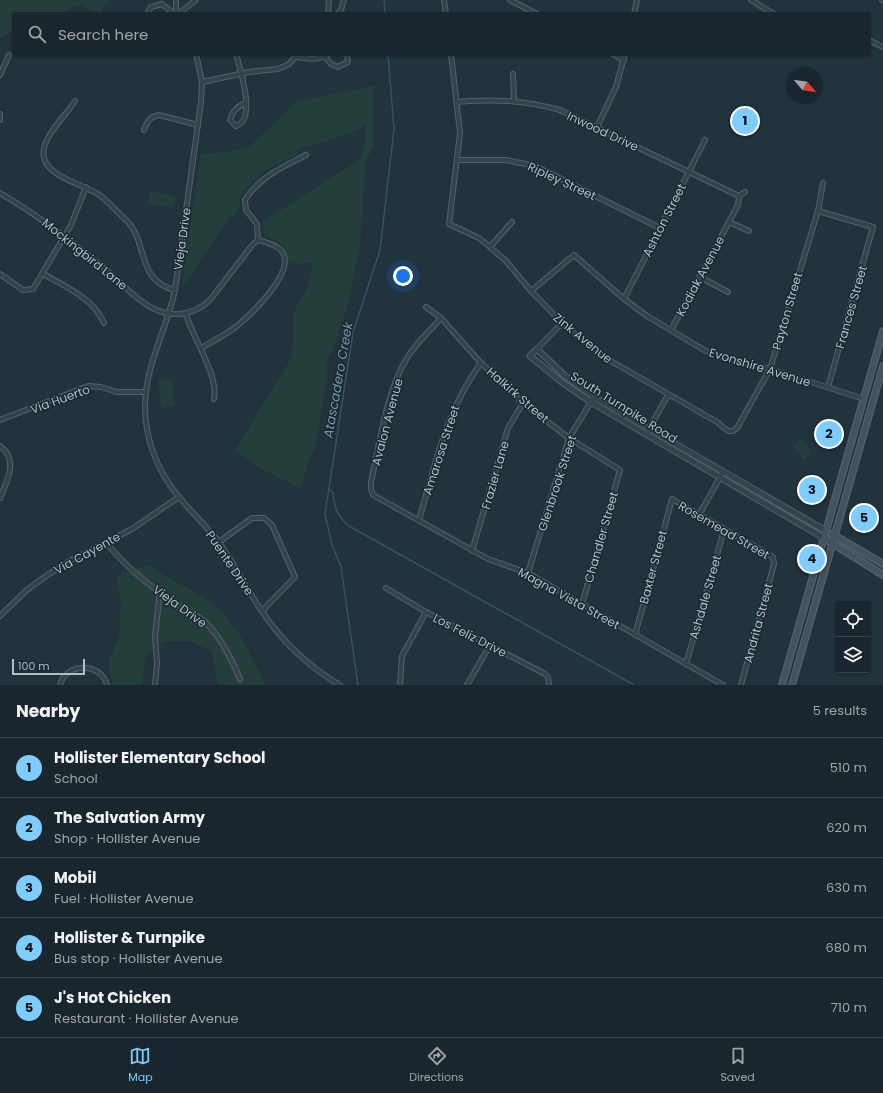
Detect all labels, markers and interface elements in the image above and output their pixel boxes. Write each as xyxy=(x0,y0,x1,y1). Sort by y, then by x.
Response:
search box xyxy=(12,12,871,56)
icon: search xyxy=(26,23,48,45)
text: Search here xyxy=(58,24,148,45)
north arrow xyxy=(787,68,823,104)
pin: 1 xyxy=(732,106,758,136)
street label: Inwood Drive xyxy=(564,107,642,155)
street label: Ripley Street xyxy=(525,158,599,204)
street label: Ashton Street xyxy=(638,180,690,260)
street label: Vieja Drive xyxy=(169,207,195,271)
street label: Mockingbird Lane xyxy=(39,214,131,294)
street label: Kodiak Avenue xyxy=(672,233,728,319)
street label: Frances Street xyxy=(831,263,871,351)
your location xyxy=(393,266,413,286)
street label: Payton Street xyxy=(768,270,806,352)
street label: Zink Avenue xyxy=(550,309,616,367)
water label: Atascadero Creek xyxy=(318,319,358,440)
street label: Evonshire Avenue xyxy=(707,343,813,391)
street label: Halkirk Street xyxy=(483,363,553,427)
street label: South Turnpike Road xyxy=(567,367,681,447)
street label: Avalon Avenue xyxy=(367,377,407,467)
street label: Via Huerto xyxy=(28,380,92,418)
street label: Amarosa Street xyxy=(418,403,464,497)
pin: 2 xyxy=(816,419,842,449)
street label: Glenbrook Street xyxy=(533,433,581,533)
street label: Frazier Lane xyxy=(477,439,513,511)
pin: 3 xyxy=(799,475,825,505)
street label: Chandler Street xyxy=(580,489,622,585)
street label: Rosemead Street xyxy=(675,497,773,563)
pin: 5 xyxy=(851,503,877,533)
street label: Puente Drive xyxy=(202,527,258,599)
street label: Via Cayente xyxy=(51,528,123,578)
street label: Baxter Street xyxy=(635,528,671,606)
pin: 4 xyxy=(799,544,825,574)
street label: Ashdale Street xyxy=(685,553,725,641)
street label: Magna Vista Street xyxy=(515,563,623,633)
street label: Vieja Drive xyxy=(150,581,210,631)
street label: Andrita Street xyxy=(739,581,777,665)
map controls xyxy=(835,601,871,673)
button: locate xyxy=(835,601,871,637)
street label: Los Feliz Drive xyxy=(430,609,510,661)
button: layers xyxy=(835,637,871,673)
scale bar xyxy=(12,657,85,676)
text: 100 m xyxy=(18,658,50,674)
text: Nearby xyxy=(16,699,80,723)
text: 5 results xyxy=(813,701,867,720)
text: Hollister Elementary School xyxy=(54,747,265,768)
text: 1 xyxy=(27,758,31,777)
text: 510 m xyxy=(830,758,867,777)
text: School xyxy=(54,769,98,788)
text: The Salvation Army xyxy=(54,807,205,828)
text: 2 xyxy=(25,818,33,837)
text: 620 m xyxy=(826,818,867,837)
text: Shop · Hollister Avenue xyxy=(54,829,200,848)
text: Mobil xyxy=(54,867,96,888)
text: 3 xyxy=(25,878,33,897)
text: 630 m xyxy=(826,878,867,897)
text: Fuel · Hollister Avenue xyxy=(54,889,193,908)
text: Hollister & Turnpike xyxy=(54,927,205,948)
text: 4 xyxy=(25,938,33,957)
text: 680 m xyxy=(826,938,867,957)
text: Bus stop · Hollister Avenue xyxy=(54,949,223,968)
text: J's Hot Chicken xyxy=(54,987,171,1008)
text: 5 xyxy=(25,998,33,1017)
text: 710 m xyxy=(831,998,867,1017)
text: Restaurant · Hollister Avenue xyxy=(54,1009,239,1028)
tab: Map xyxy=(128,1045,153,1086)
tab: Directions xyxy=(409,1045,464,1086)
tab: Saved xyxy=(720,1045,755,1086)

